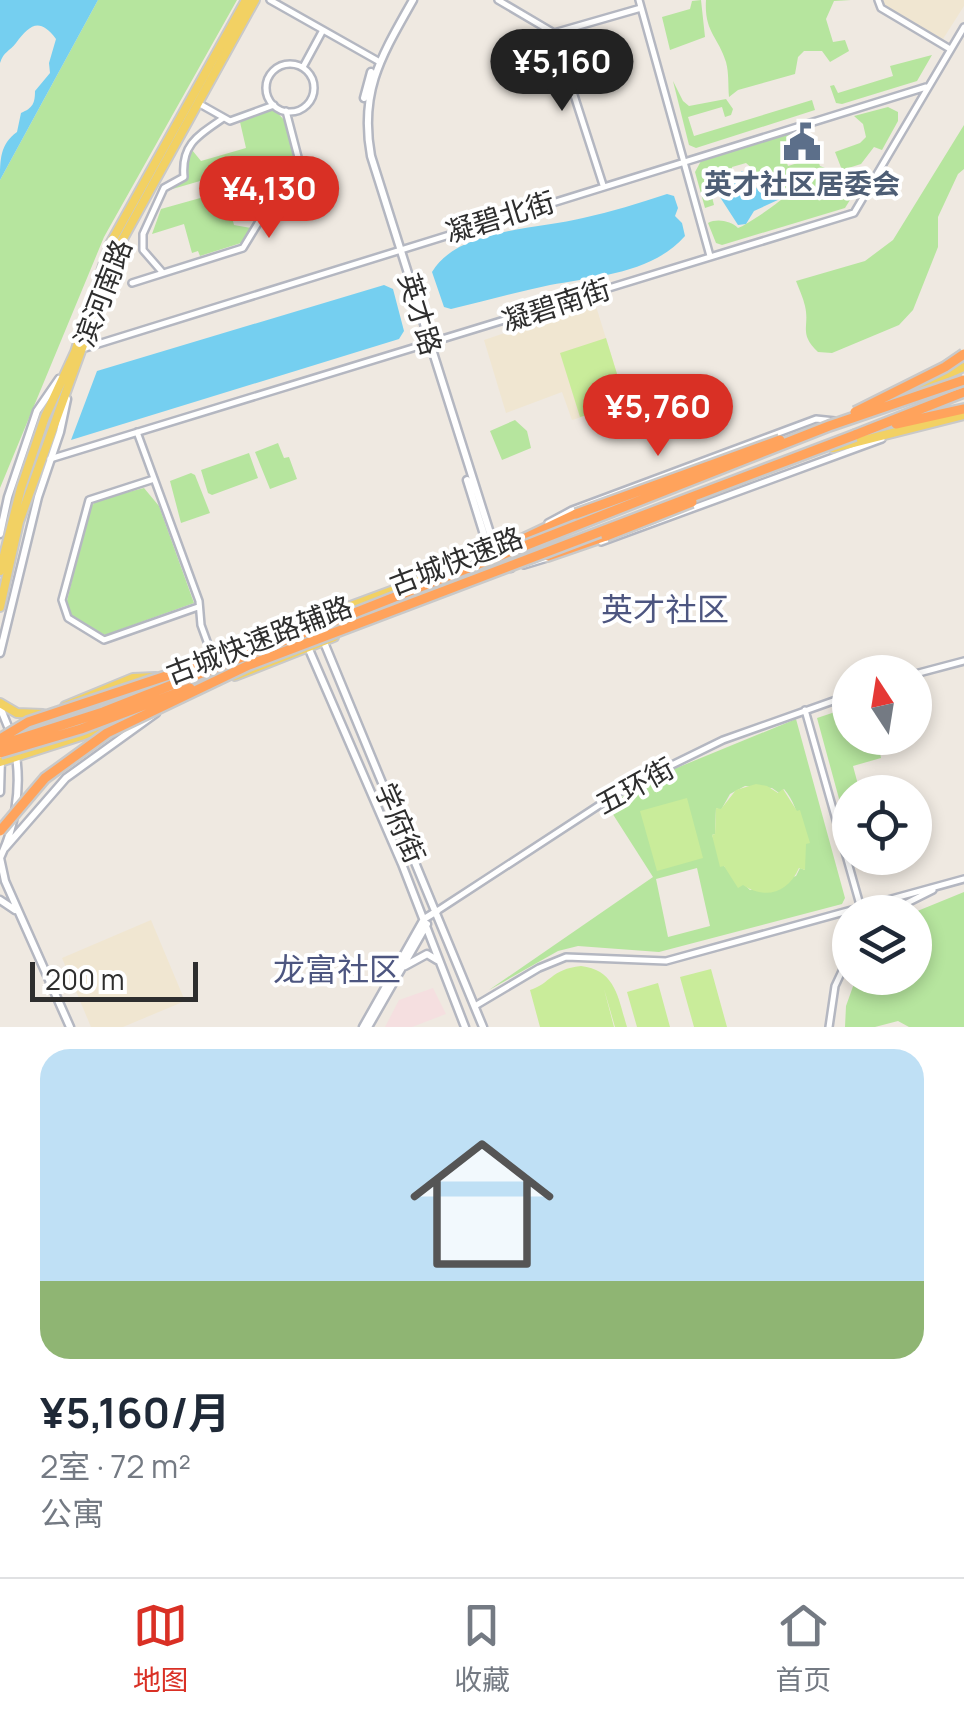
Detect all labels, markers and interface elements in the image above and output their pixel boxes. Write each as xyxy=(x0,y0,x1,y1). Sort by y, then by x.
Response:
pin: ¥5,160 xyxy=(481,29,643,114)
text: ¥5,160 xyxy=(512,39,612,83)
public building icon: 英才社区居委会 xyxy=(781,121,823,163)
pin: ¥4,130 xyxy=(188,156,350,241)
place label: 英才社区居委会 xyxy=(704,164,900,202)
text: ¥4,130 xyxy=(221,166,317,210)
street label: 凝碧北街 xyxy=(441,181,559,251)
street label: 滨河南路 xyxy=(64,234,140,352)
street label: 英才路 xyxy=(391,268,451,359)
street label: 凝碧南街 xyxy=(497,269,615,339)
pin: ¥5,760 xyxy=(577,374,739,459)
text: ¥5,760 xyxy=(605,384,711,428)
street label: 古城快速路 xyxy=(383,517,528,603)
street label: 古城快速路辅路 xyxy=(160,586,357,692)
district label: 英才社区 xyxy=(601,587,729,631)
north arrow xyxy=(832,655,932,755)
map controls xyxy=(832,655,932,995)
street label: 五环街 xyxy=(589,748,680,822)
button: locate xyxy=(832,775,932,875)
street label: 学府街 xyxy=(367,777,435,869)
button: layers xyxy=(832,895,932,995)
district label: 龙富社区 xyxy=(273,947,401,991)
scale bar xyxy=(30,957,198,1001)
text: 200 m xyxy=(45,960,124,998)
icon: home xyxy=(392,1114,572,1294)
text: ¥5,160/月 xyxy=(40,1383,230,1441)
text: 2室 · 72 m² xyxy=(40,1444,191,1488)
text: 公寓 xyxy=(40,1491,104,1535)
tab: 地图 xyxy=(133,1598,189,1698)
tab: 收藏 xyxy=(454,1598,510,1698)
tab: 首页 xyxy=(775,1598,831,1698)

